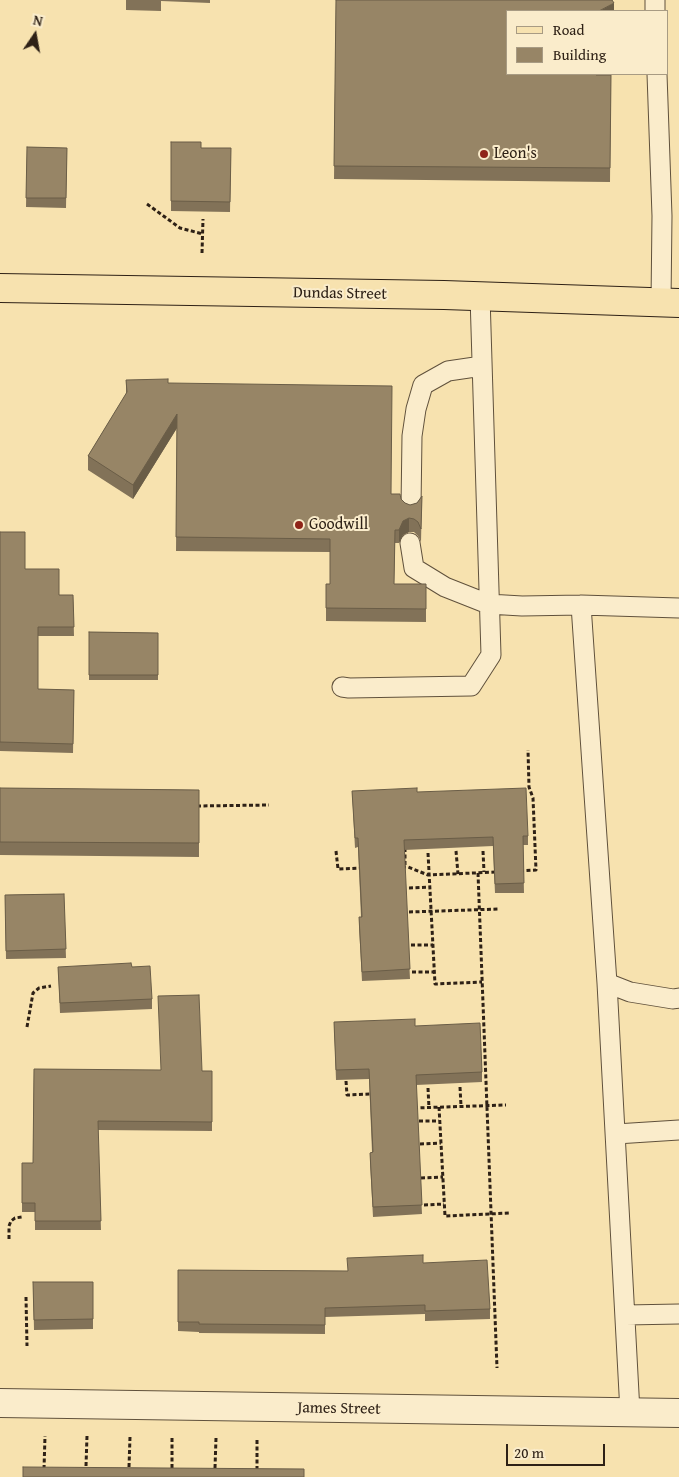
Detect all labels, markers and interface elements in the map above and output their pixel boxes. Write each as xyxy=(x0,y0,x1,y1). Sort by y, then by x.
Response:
north arrow xyxy=(10,10,60,60)
text: N xyxy=(31,10,45,31)
legend xyxy=(507,10,669,75)
text: Road xyxy=(553,19,584,40)
text: Building xyxy=(553,44,606,65)
place label: Leon's xyxy=(494,144,537,164)
marker: Leon's xyxy=(478,148,490,160)
street label: Dundas Street xyxy=(293,284,387,304)
place label: Goodwill xyxy=(309,515,368,535)
marker: Goodwill xyxy=(293,519,305,531)
street label: James Street xyxy=(297,1399,381,1419)
scale bar xyxy=(509,1434,608,1466)
text: 20 m xyxy=(514,1442,544,1463)

